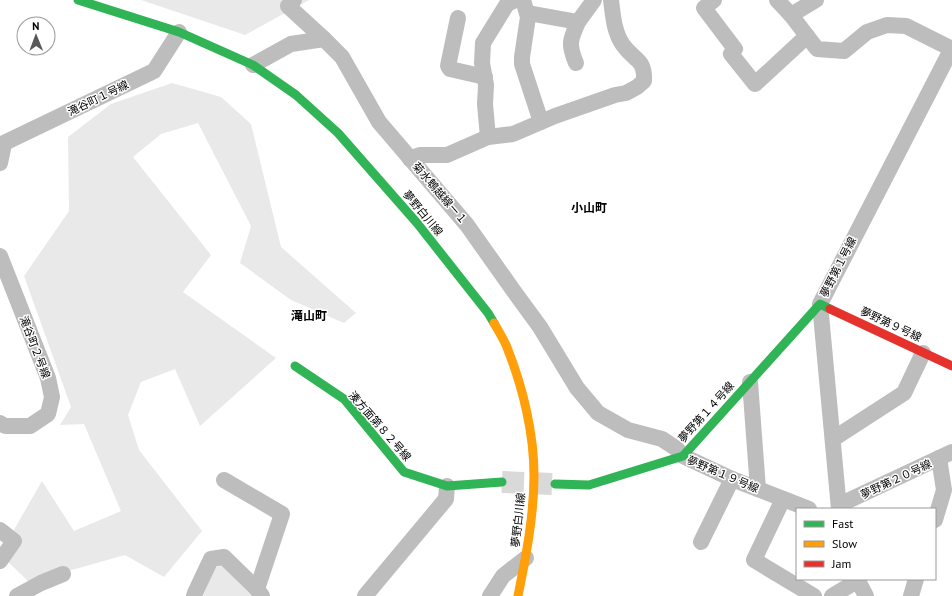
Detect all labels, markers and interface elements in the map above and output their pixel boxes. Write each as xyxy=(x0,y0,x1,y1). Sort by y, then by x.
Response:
north arrow xyxy=(16,16,56,56)
text: N xyxy=(32,19,40,33)
street label: 滝谷町１号線 xyxy=(65,77,131,119)
street label: 菊水鵯越線ー１ xyxy=(409,159,471,227)
street label: 夢野白川線 xyxy=(400,187,446,239)
district label: 小山町 xyxy=(571,200,607,215)
street label: 夢野第１号線 xyxy=(817,234,859,300)
street label: 夢野第９号線 xyxy=(858,304,924,344)
district label: 滝山町 xyxy=(291,308,327,323)
street label: 滝谷町２号線 xyxy=(17,314,53,380)
street label: 夢野第１４号線 xyxy=(675,379,737,445)
street label: 湊方面第８２号線 xyxy=(346,388,414,464)
street label: 夢野第１９号線 xyxy=(685,453,761,495)
street label: 夢野第２０号線 xyxy=(858,456,934,502)
street label: 夢野白川線 xyxy=(508,492,528,548)
legend xyxy=(796,508,936,580)
text: Fast xyxy=(832,516,853,531)
text: Slow xyxy=(832,536,857,551)
text: Jam xyxy=(831,556,851,571)

